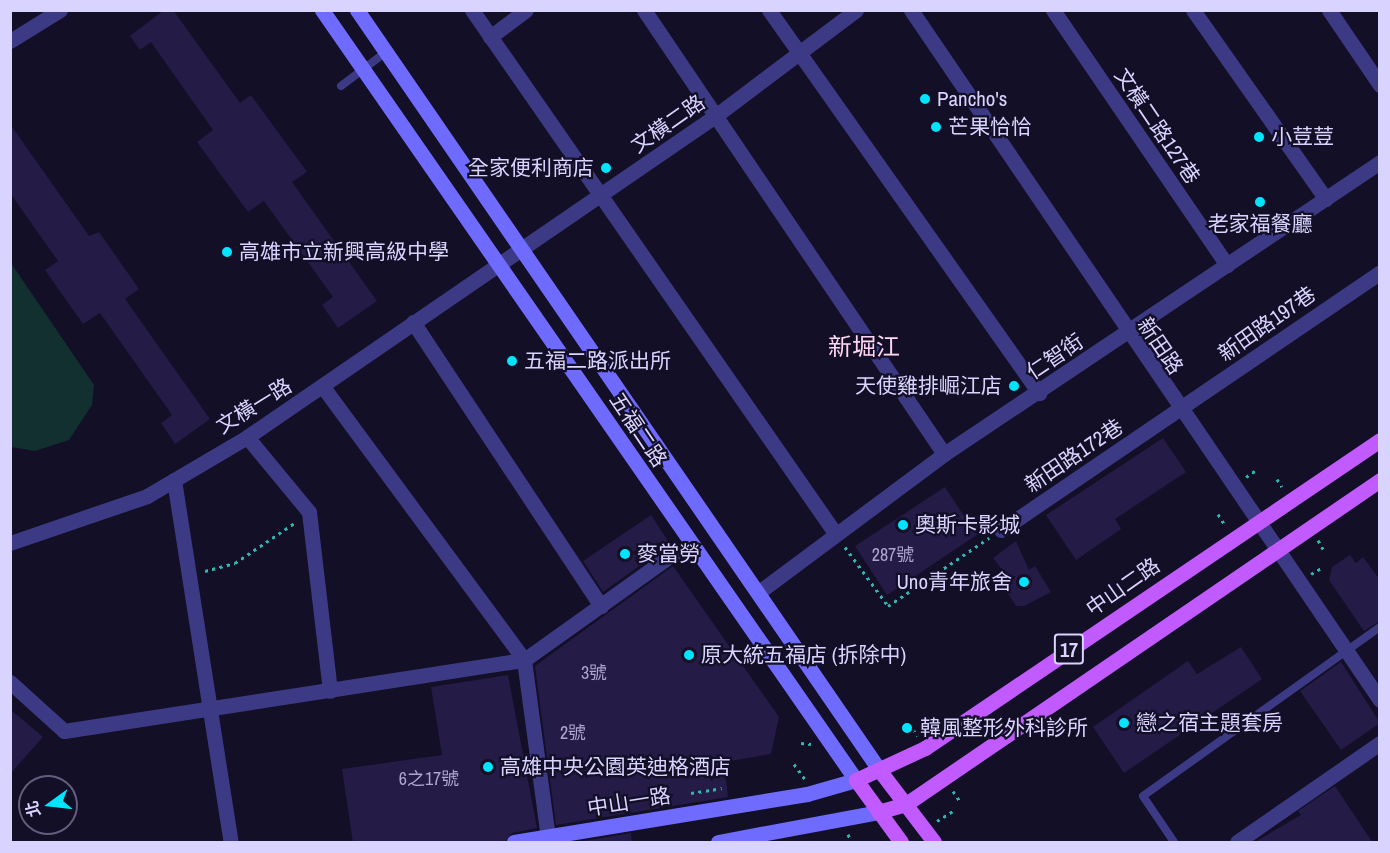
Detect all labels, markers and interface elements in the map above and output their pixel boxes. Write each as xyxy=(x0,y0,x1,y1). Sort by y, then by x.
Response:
street label: 文橫二路127巷 xyxy=(1109,64,1205,188)
place label: Pancho's xyxy=(937,86,1007,112)
street label: 文橫二路 xyxy=(626,90,710,158)
marker: Pancho's xyxy=(918,92,932,106)
place label: 芒果恰恰 xyxy=(948,114,1032,140)
marker: 芒果恰恰 xyxy=(929,120,943,134)
place label: 小荳荳 xyxy=(1271,124,1334,150)
marker: 小荳荳 xyxy=(1252,130,1266,144)
place label: 全家便利商店 xyxy=(468,155,594,181)
marker: 全家便利商店 xyxy=(599,161,613,175)
marker: 老家福餐廳 xyxy=(1253,195,1267,209)
place label: 老家福餐廳 xyxy=(1208,211,1312,237)
place label: 高雄市立新興高級中學 xyxy=(239,239,449,265)
marker: 高雄市立新興高級中學 xyxy=(220,245,234,259)
street label: 新田路197巷 xyxy=(1214,281,1320,367)
street label: 新田路 xyxy=(1132,313,1188,379)
street label: 仁智街 xyxy=(1022,329,1088,385)
district label: 新堀江 xyxy=(828,333,900,361)
place label: 五福二路派出所 xyxy=(524,348,671,374)
marker: 五福二路派出所 xyxy=(505,354,519,368)
street label: 文橫一路 xyxy=(212,373,296,439)
place label: 天使雞排崛江店 xyxy=(855,373,1002,399)
marker: 天使雞排崛江店 xyxy=(1007,379,1021,393)
street label: 五福二路 xyxy=(604,388,672,472)
street label: 新田路172巷 xyxy=(1020,414,1128,498)
place label: 奧斯卡影城 xyxy=(915,512,1020,538)
marker: 奧斯卡影城 xyxy=(896,518,910,532)
place label: 麥當勞 xyxy=(637,541,700,567)
house number: 287號 xyxy=(872,544,914,566)
marker: 麥當勞 xyxy=(618,547,632,561)
street label: 中山二路 xyxy=(1081,553,1165,621)
place label: Uno青年旅舍 xyxy=(896,569,1012,595)
marker: Uno青年旅舍 xyxy=(1017,575,1031,589)
road number: 17 xyxy=(1052,632,1086,666)
place label: 原大統五福店 (拆除中) xyxy=(701,642,906,668)
marker: 原大統五福店 (拆除中) xyxy=(682,648,696,662)
house number: 3號 xyxy=(581,662,607,684)
place label: 戀之宿主題套房 xyxy=(1136,710,1283,736)
place label: 韓風整形外科診所 xyxy=(920,715,1088,741)
marker: 戀之宿主題套房 xyxy=(1117,716,1131,730)
marker: 韓風整形外科診所 xyxy=(898,719,916,737)
house number: 2號 xyxy=(560,722,586,744)
place label: 高雄中央公園英迪格酒店 xyxy=(500,754,731,780)
marker: 高雄中央公園英迪格酒店 xyxy=(481,760,495,774)
house number: 6之17號 xyxy=(399,768,459,790)
north arrow xyxy=(18,775,78,835)
street label: 中山一路 xyxy=(586,783,672,821)
text: 北 xyxy=(20,799,45,820)

